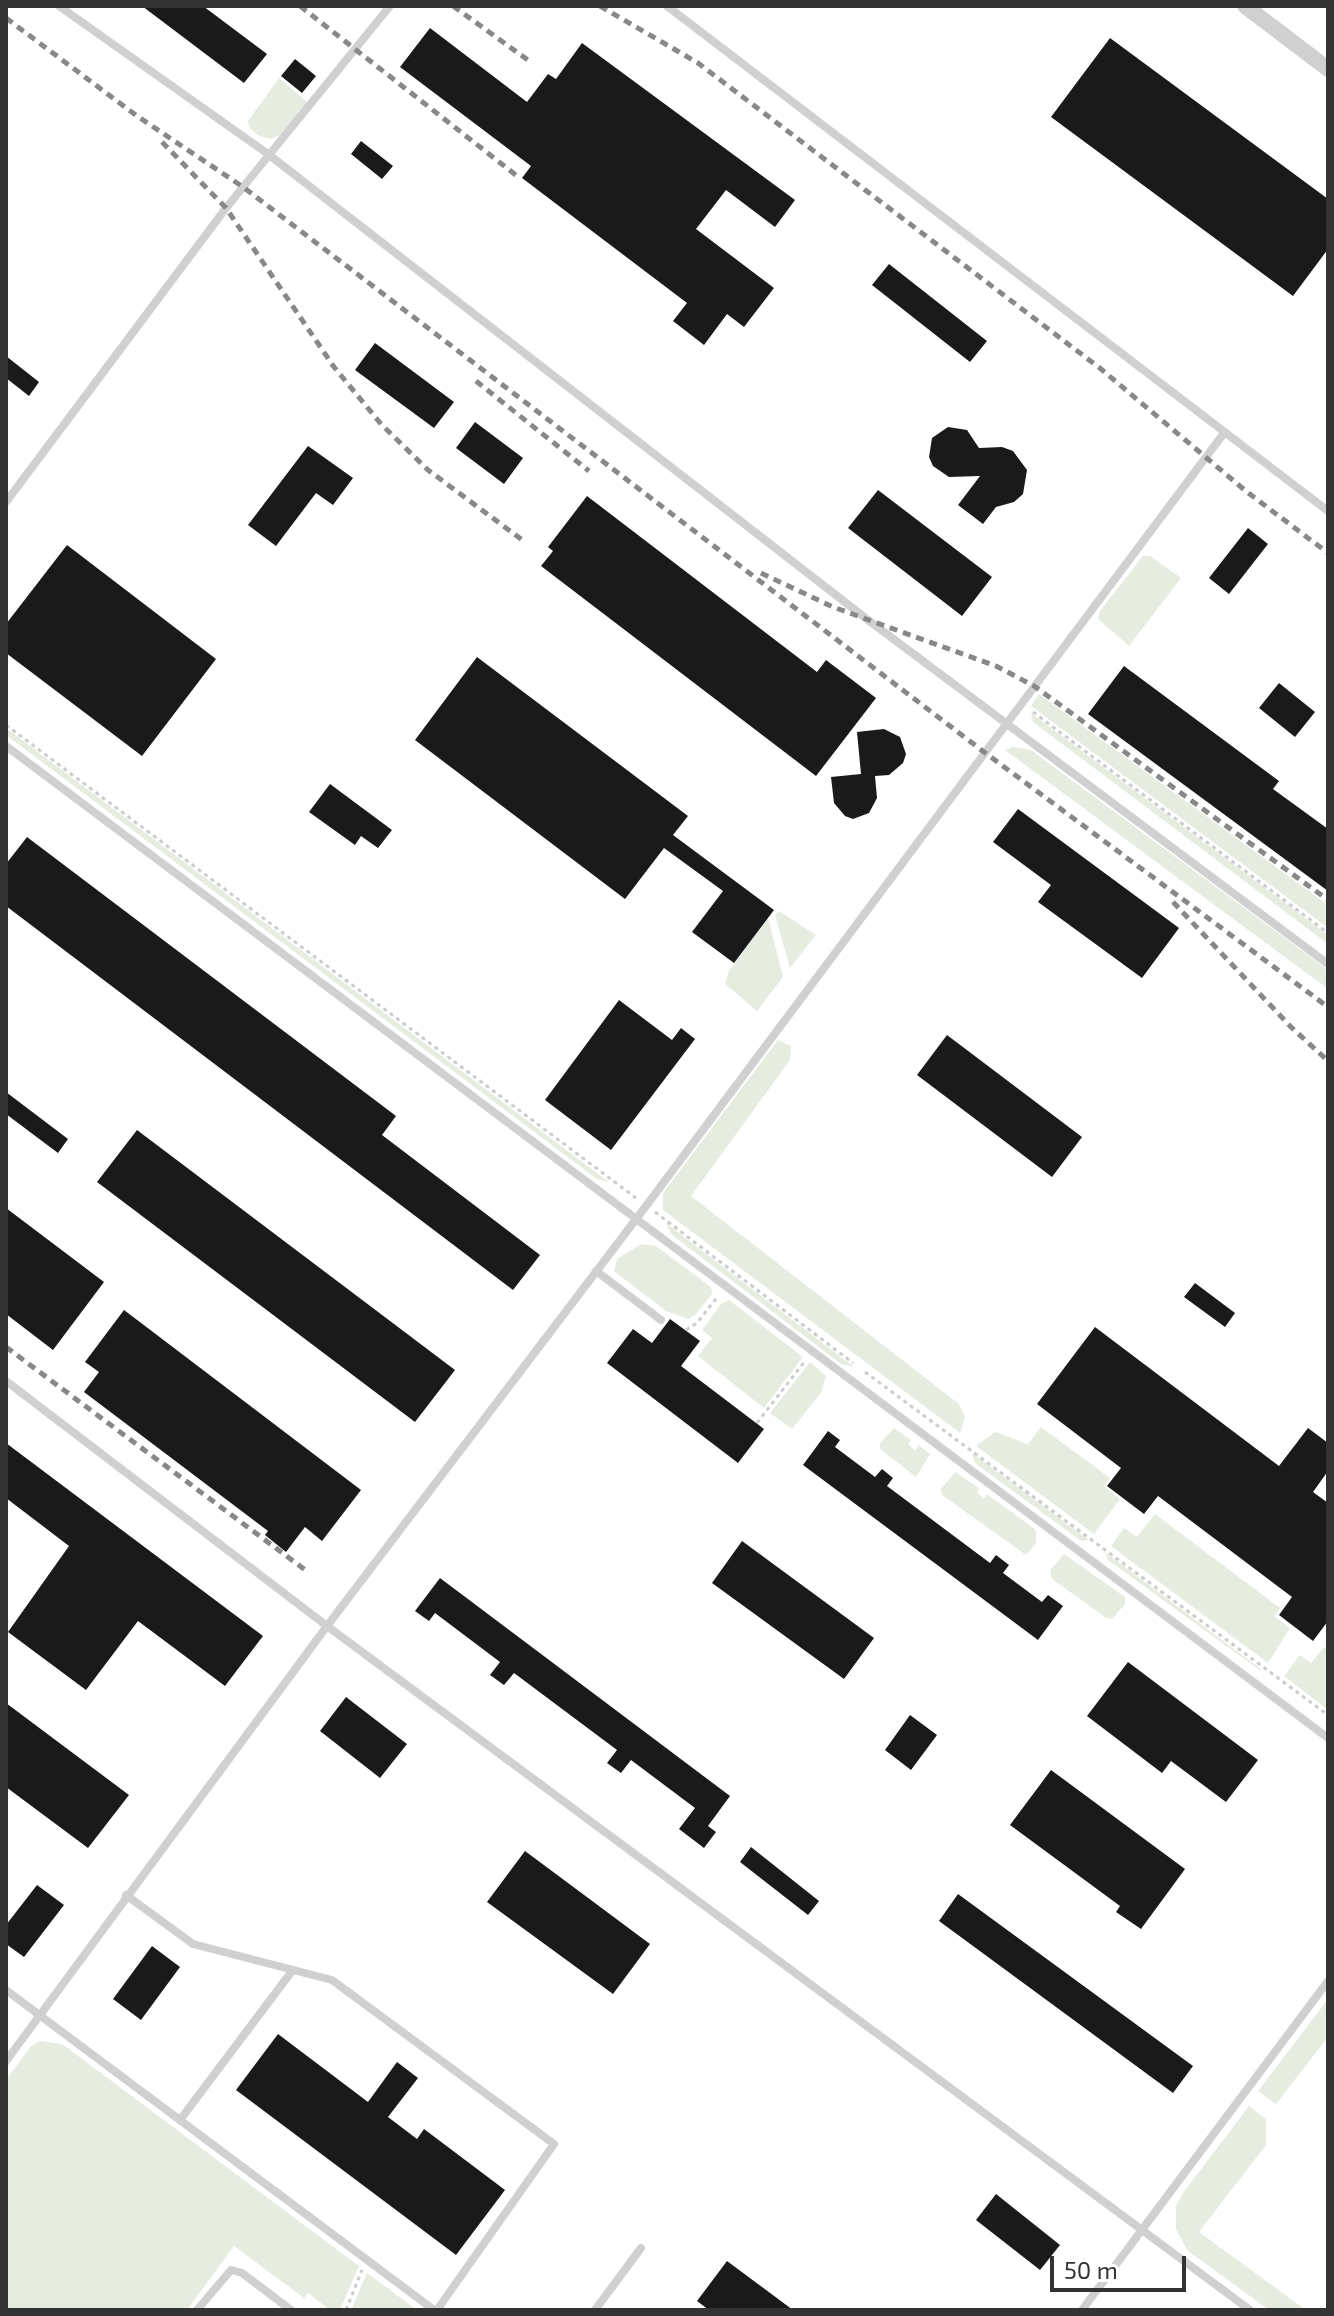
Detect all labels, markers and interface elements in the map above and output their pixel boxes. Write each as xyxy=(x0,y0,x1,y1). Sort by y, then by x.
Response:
scale bar xyxy=(1054,2240,1190,2290)
text: 50 m xyxy=(1064,2255,1118,2284)

